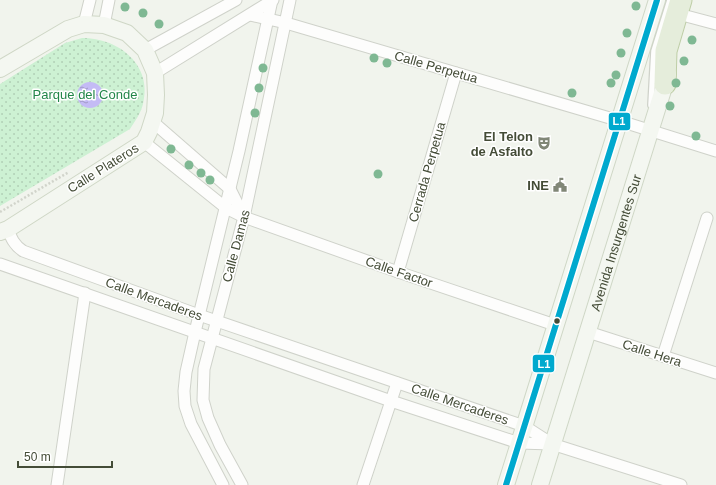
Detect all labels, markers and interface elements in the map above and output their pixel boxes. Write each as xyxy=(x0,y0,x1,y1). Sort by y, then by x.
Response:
street label: Calle Perpetua xyxy=(393,48,480,86)
park label: Parque del Conde xyxy=(33,87,137,102)
line badge: L1 xyxy=(608,112,631,131)
text: L1 xyxy=(613,115,625,127)
street label: Cerrada Perpetua xyxy=(406,120,449,224)
place label: El Telon de Asfalto xyxy=(471,129,533,159)
theatre icon: El Telon de Asfalto xyxy=(536,135,552,151)
street label: Calle Plateros xyxy=(65,140,142,196)
street label: Avenida Insurgentes Sur xyxy=(587,172,644,313)
public building icon: INE xyxy=(552,177,568,193)
place label: INE xyxy=(527,178,549,193)
street label: Calle Damas xyxy=(219,208,253,284)
street label: Calle Factor xyxy=(363,254,435,291)
street label: Calle Mercaderes xyxy=(104,275,205,324)
unlabelled marker xyxy=(552,316,562,326)
street label: Calle Hera xyxy=(620,336,684,370)
line badge: L1 xyxy=(532,354,555,373)
text: L1 xyxy=(538,358,550,370)
street label: Calle Mercaderes xyxy=(409,380,511,428)
scale bar xyxy=(18,443,112,469)
text: 50 m xyxy=(24,450,51,464)

